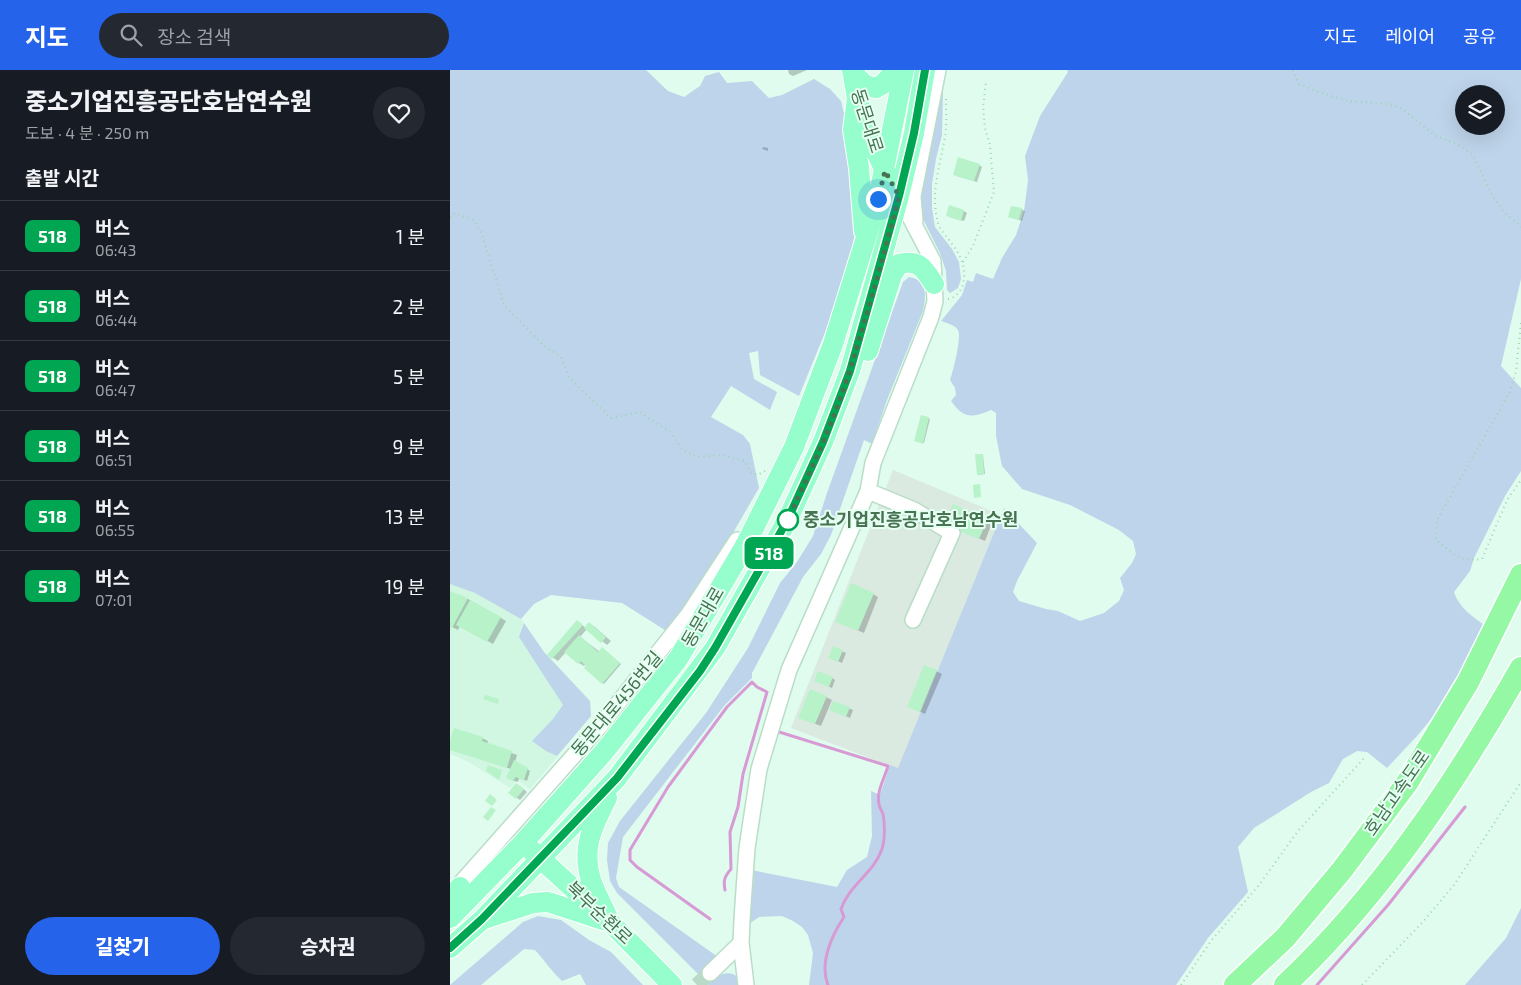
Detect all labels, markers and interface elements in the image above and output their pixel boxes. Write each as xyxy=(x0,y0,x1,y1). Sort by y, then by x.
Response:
search box xyxy=(99,13,449,58)
icon: search xyxy=(117,21,145,49)
text: 지도 xyxy=(25,22,69,51)
text: 장소 검색 xyxy=(157,25,231,48)
text: 지도 xyxy=(1324,25,1357,47)
text: 레이어 xyxy=(1385,25,1435,47)
text: 공유 xyxy=(1463,25,1496,47)
map controls xyxy=(1455,85,1505,135)
button: layers xyxy=(1455,85,1505,135)
text: 중소기업진흥공단호남연수원 xyxy=(25,86,312,115)
street label: 동문대로 xyxy=(847,86,889,156)
button: heart xyxy=(373,87,425,139)
text: 도보 · 4 분 · 250 m xyxy=(25,123,149,142)
text: 출발 시간 xyxy=(25,166,99,189)
your location xyxy=(866,187,891,212)
text: 버스 xyxy=(95,216,130,239)
text: 518 xyxy=(38,225,67,247)
text: 1 분 xyxy=(396,225,425,248)
text: 06:43 xyxy=(95,240,136,259)
text: 버스 xyxy=(95,286,130,309)
text: 518 xyxy=(38,295,67,317)
text: 2 분 xyxy=(393,295,425,318)
text: 06:44 xyxy=(95,310,137,329)
text: 버스 xyxy=(95,356,130,379)
text: 518 xyxy=(38,365,67,387)
text: 5 분 xyxy=(393,365,425,388)
text: 06:47 xyxy=(95,380,136,399)
text: 버스 xyxy=(95,426,130,449)
text: 518 xyxy=(38,435,67,457)
text: 9 분 xyxy=(392,435,425,458)
text: 06:51 xyxy=(95,450,133,469)
text: 버스 xyxy=(95,496,130,519)
text: 518 xyxy=(38,505,67,527)
text: 13 분 xyxy=(385,505,425,528)
place label: 중소기업진흥공단호남연수원 xyxy=(803,508,1018,530)
marker: 중소기업진흥공단호남연수원 xyxy=(777,509,799,531)
text: 06:55 xyxy=(95,520,135,539)
line badge: 518 xyxy=(740,537,798,569)
text: 518 xyxy=(755,542,783,564)
text: 버스 xyxy=(95,566,130,589)
text: 518 xyxy=(38,575,67,597)
text: 19 분 xyxy=(385,575,425,598)
street label: 동문대로 xyxy=(676,582,728,651)
text: 07:01 xyxy=(95,590,133,609)
street label: 동문대로456번길 xyxy=(566,646,667,760)
street label: 호남고속도로 xyxy=(1359,745,1434,839)
street label: 북부순환로 xyxy=(562,876,637,949)
button: 길찾기 xyxy=(25,917,220,975)
button: 승차권 xyxy=(230,917,425,975)

